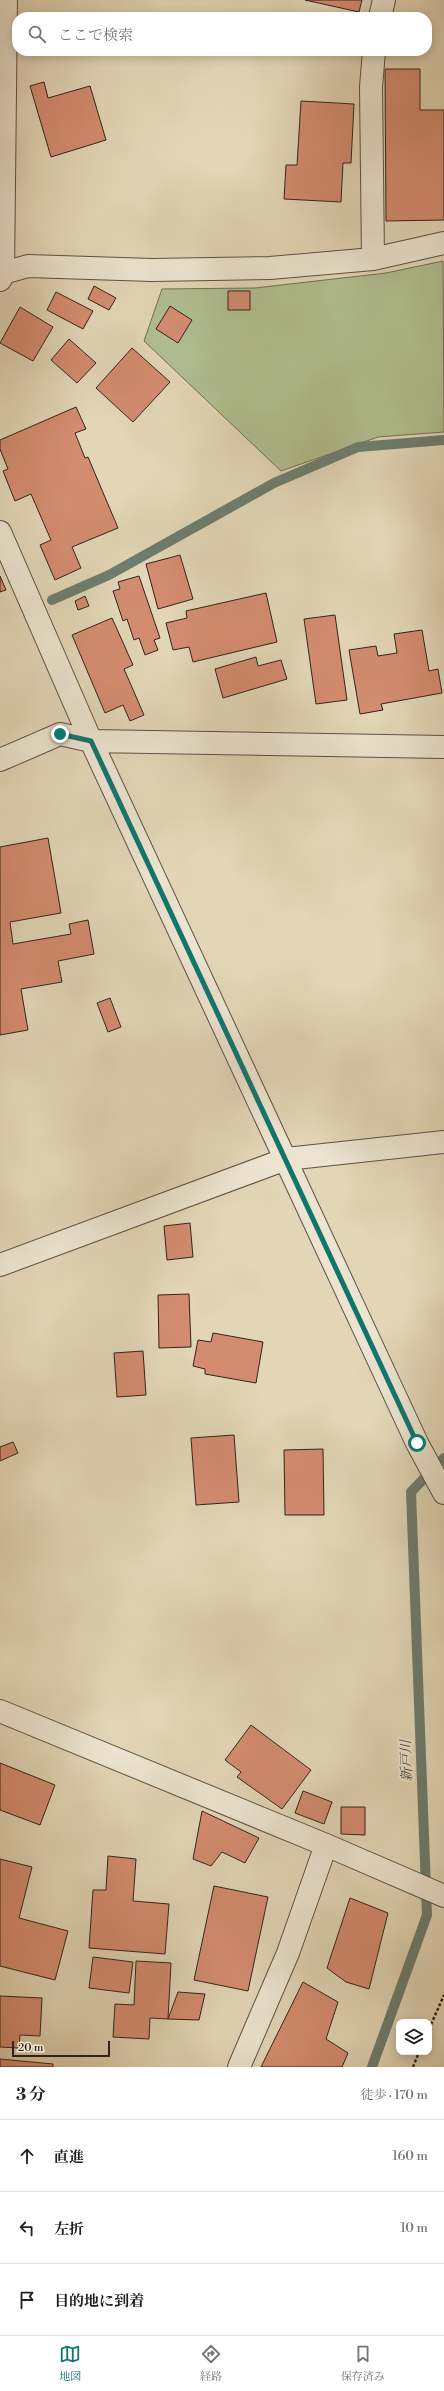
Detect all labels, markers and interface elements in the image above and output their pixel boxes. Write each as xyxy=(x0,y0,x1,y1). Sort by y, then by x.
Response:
search box xyxy=(12,12,432,56)
icon: search xyxy=(26,23,48,45)
text: ここで検索 xyxy=(58,26,133,45)
route end xyxy=(51,725,69,743)
route start xyxy=(408,1434,426,1452)
water label: 新戸川 xyxy=(397,1738,417,1782)
map controls xyxy=(396,2019,432,2055)
button: layers xyxy=(396,2019,432,2055)
scale bar xyxy=(12,2039,110,2058)
text: 20 m xyxy=(18,2041,43,2055)
text: 3 分 xyxy=(16,2084,46,2106)
text: 徒歩 · 170 m xyxy=(361,2087,428,2103)
icon: ahead xyxy=(16,2145,38,2167)
text: 直進 xyxy=(54,2148,84,2167)
text: 160 m xyxy=(392,2148,428,2164)
icon: left xyxy=(16,2217,38,2239)
text: 左折 xyxy=(54,2220,84,2239)
text: 10 m xyxy=(400,2220,428,2236)
icon: arrive xyxy=(16,2289,38,2311)
text: 目的地に到着 xyxy=(54,2292,144,2311)
tab: 地図 xyxy=(59,2343,81,2384)
tab: 経路 xyxy=(200,2343,222,2384)
tab: 保存済み xyxy=(341,2343,385,2384)

